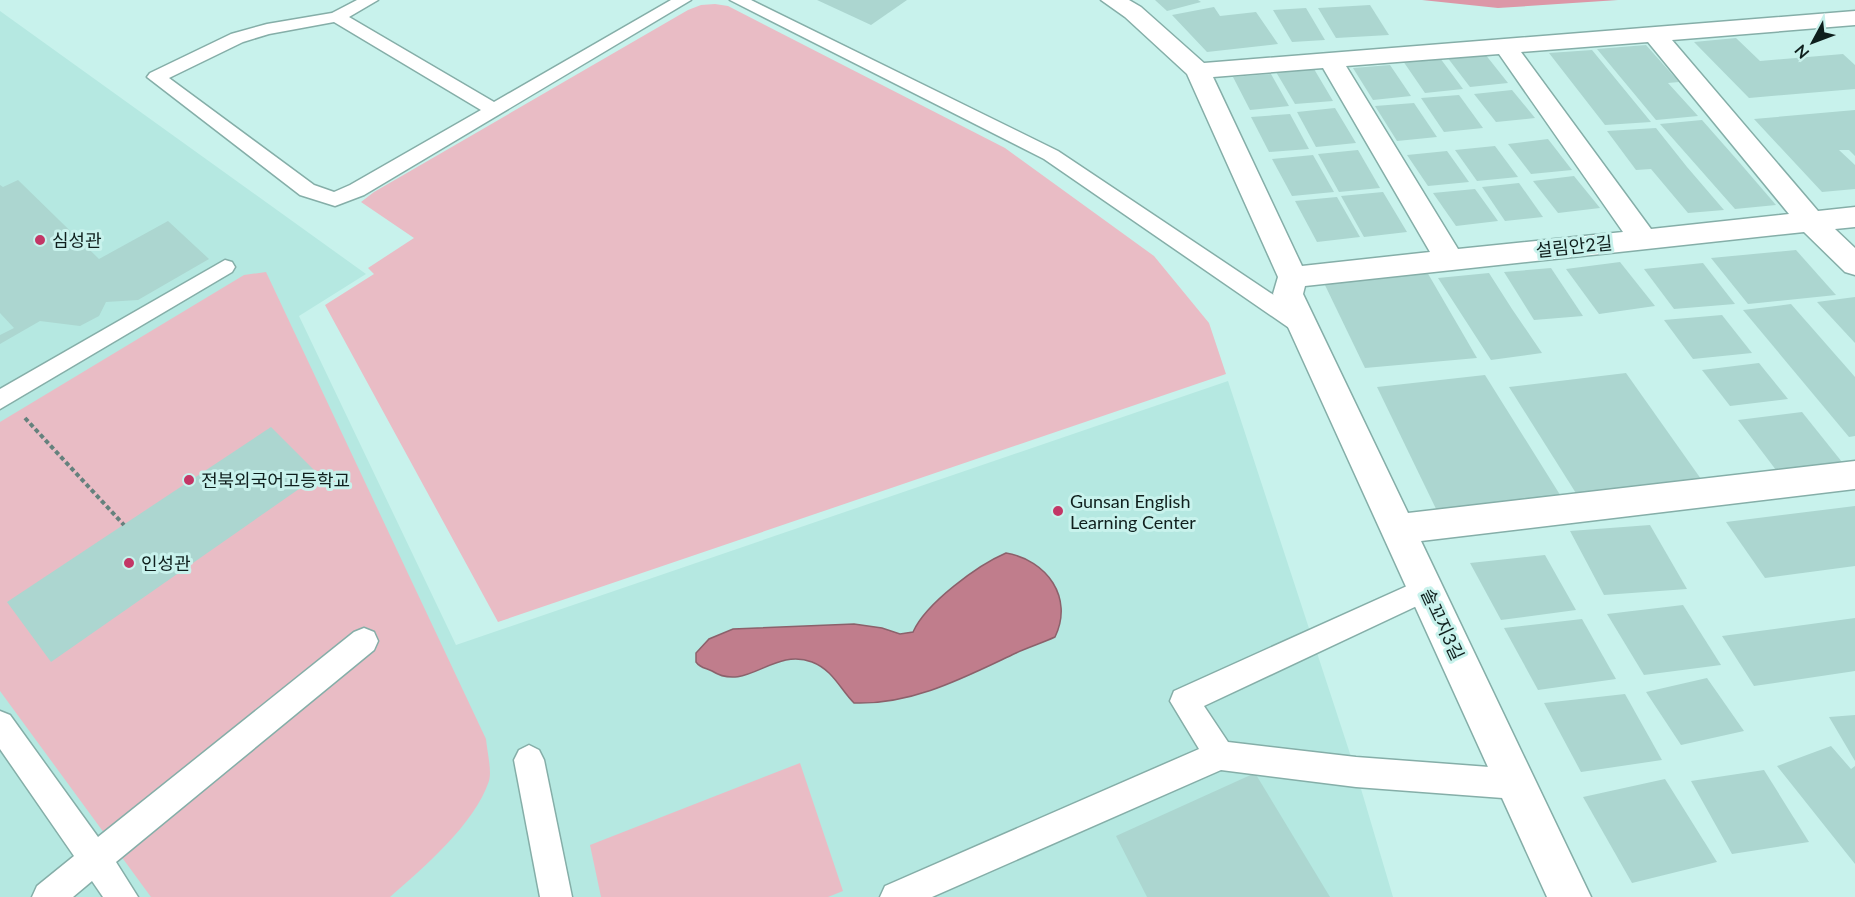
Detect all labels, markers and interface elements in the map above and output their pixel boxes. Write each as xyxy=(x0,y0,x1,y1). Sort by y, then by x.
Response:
north arrow xyxy=(1783,12,1843,72)
text: N xyxy=(1790,41,1813,63)
place label: 심성관 xyxy=(52,229,102,251)
street label: 설림안2길 xyxy=(1535,231,1613,261)
marker: 심성관 xyxy=(33,233,47,247)
place label: 전북외국어고등학교 xyxy=(201,469,350,491)
marker: 전북외국어고등학교 xyxy=(182,473,196,487)
place label: Gunsan English Learning Center xyxy=(1070,490,1196,533)
marker: Gunsan English Learning Center xyxy=(1051,504,1065,518)
place label: 인성관 xyxy=(141,552,191,574)
marker: 인성관 xyxy=(122,556,136,570)
street label: 솔꼬지3길 xyxy=(1417,585,1469,663)

